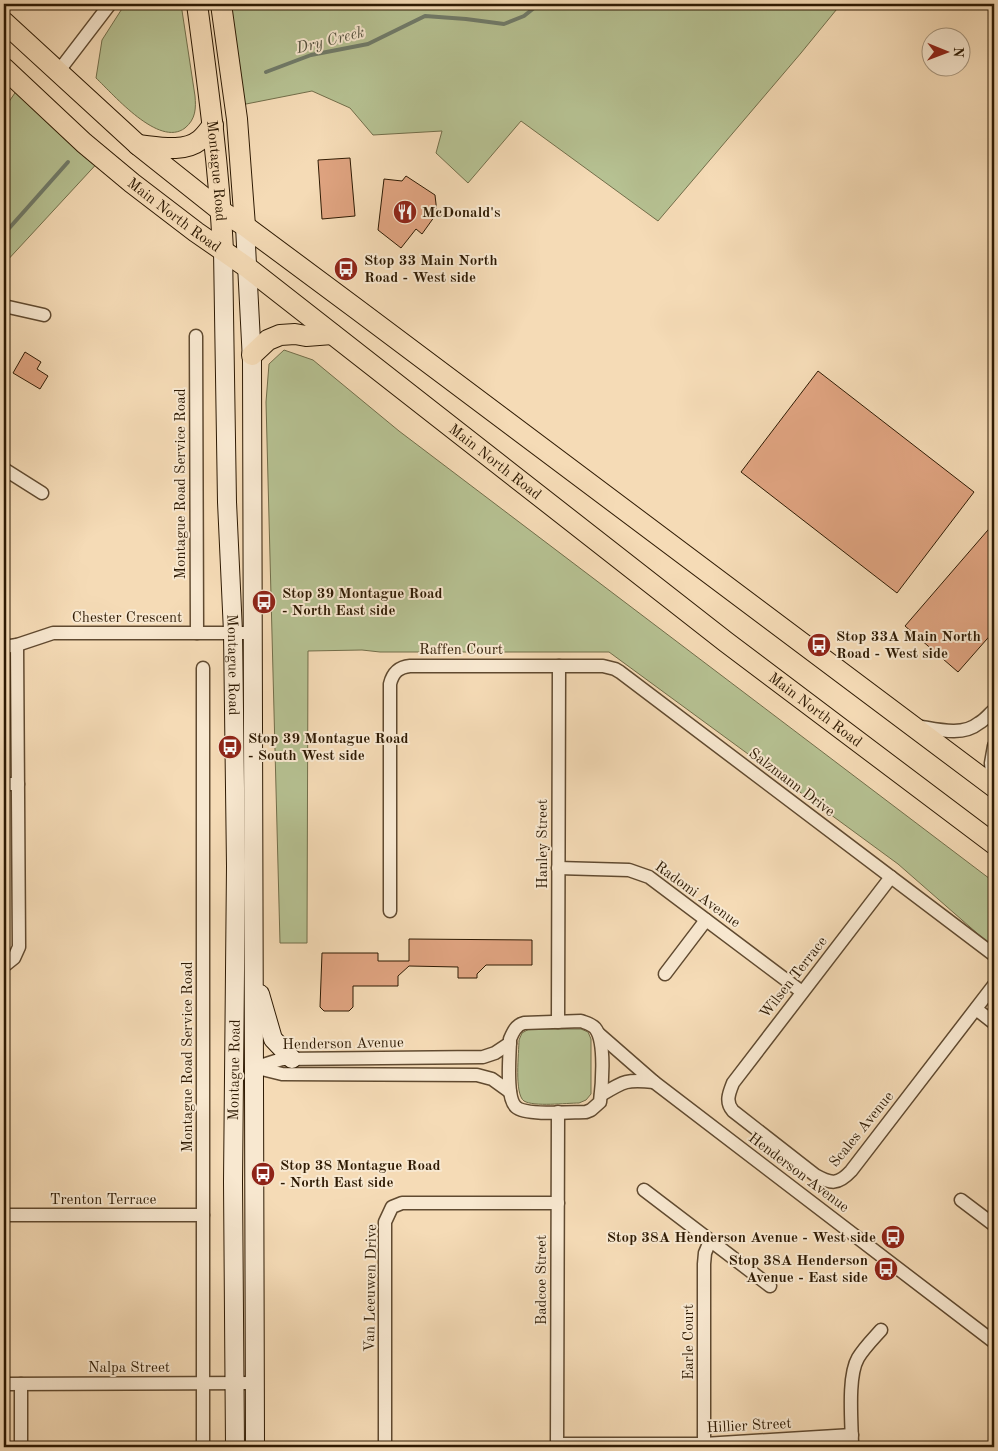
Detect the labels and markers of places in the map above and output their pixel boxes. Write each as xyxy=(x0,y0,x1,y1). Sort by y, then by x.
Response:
restaurant icon: McDonald's xyxy=(392,199,418,225)
place label: McDonald's xyxy=(422,206,500,221)
place label: Stop 33 Main North Road - West side xyxy=(364,254,498,286)
bus stop icon: Stop 33 Main North Road - West side xyxy=(333,256,359,282)
place label: Stop 39 Montague Road - North East side xyxy=(282,587,443,619)
bus stop icon: Stop 39 Montague Road - North East side xyxy=(251,589,277,615)
place label: Stop 33A Main North Road - West side xyxy=(836,630,981,662)
bus stop icon: Stop 33A Main North Road - West side xyxy=(806,632,832,658)
place label: Stop 39 Montague Road - South West side xyxy=(248,732,409,764)
bus stop icon: Stop 39 Montague Road - South West side xyxy=(217,734,243,760)
place label: Stop 38 Montague Road - North East side xyxy=(280,1159,441,1191)
bus stop icon: Stop 38 Montague Road - North East side xyxy=(250,1161,276,1187)
bus stop icon: Stop 38A Henderson Avenue - West side xyxy=(880,1224,906,1250)
place label: Stop 38A Henderson Avenue - West side xyxy=(607,1231,876,1246)
place label: Stop 38A Henderson Avenue - East side xyxy=(729,1254,868,1286)
bus stop icon: Stop 38A Henderson Avenue - East side xyxy=(873,1256,899,1282)

